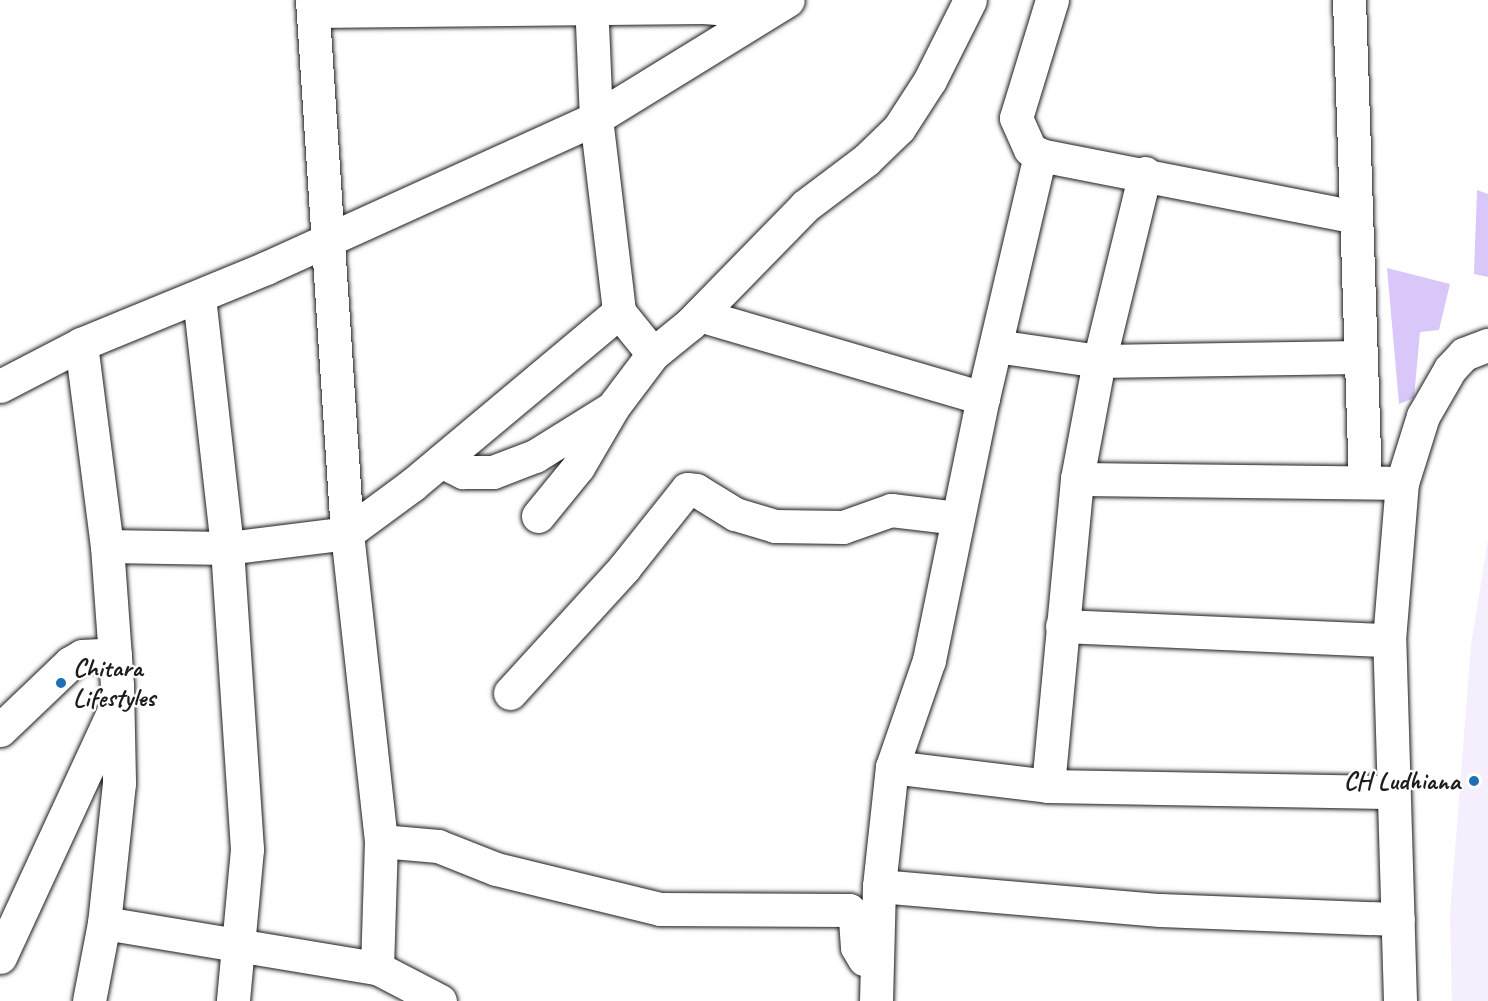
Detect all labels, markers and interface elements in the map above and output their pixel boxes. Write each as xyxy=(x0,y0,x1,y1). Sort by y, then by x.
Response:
place label: Chitara Lifestyles xyxy=(73,652,155,714)
marker: Chitara Lifestyles xyxy=(54,676,68,690)
place label: CH Ludhiana xyxy=(1345,765,1460,797)
marker: CH Ludhiana xyxy=(1465,772,1483,790)

